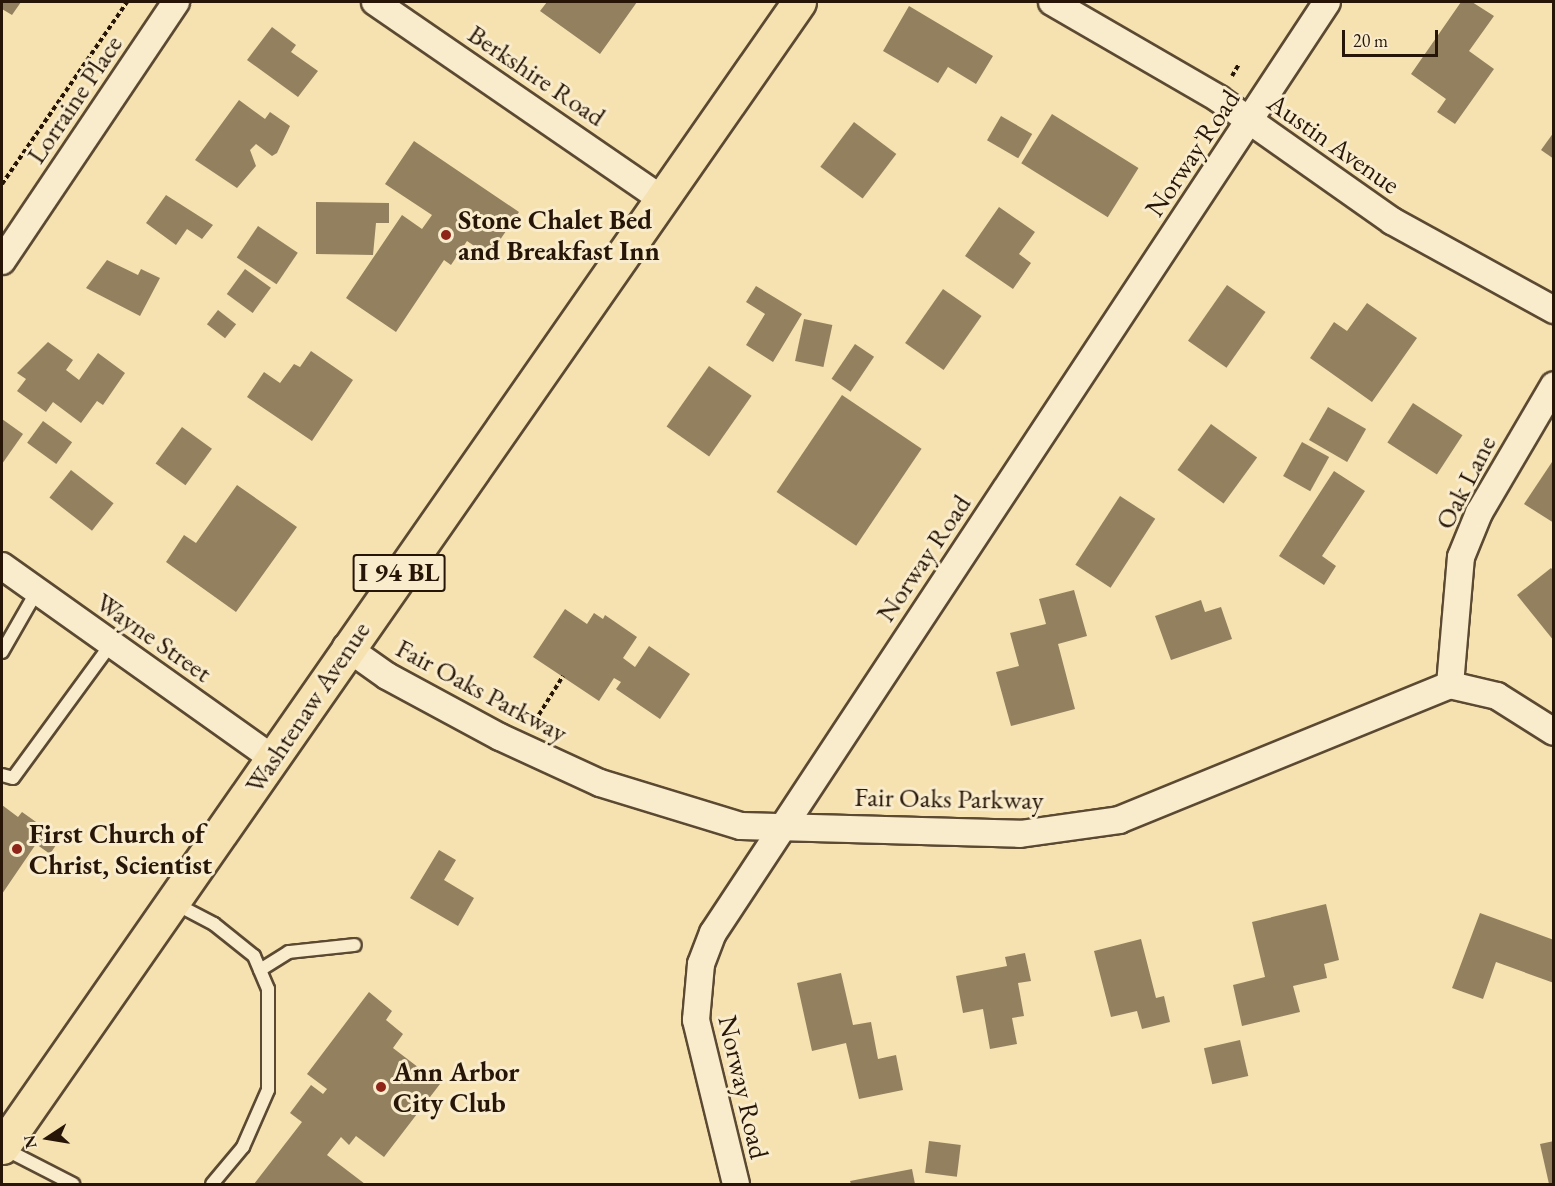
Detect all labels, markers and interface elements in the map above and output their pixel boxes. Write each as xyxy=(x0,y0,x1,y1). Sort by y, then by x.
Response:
street label: Berkshire Road xyxy=(462,17,612,133)
scale bar xyxy=(1345,18,1441,56)
street label: Lorraine Place xyxy=(19,29,129,169)
text: 20 m xyxy=(1353,29,1388,52)
street label: Norway Road xyxy=(1138,83,1246,223)
street label: Austin Avenue xyxy=(1262,86,1406,200)
place label: Stone Chalet Bed and Breakfast Inn xyxy=(458,203,660,266)
marker: Stone Chalet Bed and Breakfast Inn xyxy=(439,228,453,242)
street label: Oak Lane xyxy=(1428,430,1502,534)
street label: Norway Road xyxy=(869,488,977,628)
road number: I 94 BL xyxy=(352,550,446,596)
street label: Wayne Street xyxy=(90,585,218,689)
street label: Washtenaw Avenue xyxy=(238,615,376,799)
street label: Fair Oaks Parkway xyxy=(391,631,573,749)
street label: Fair Oaks Parkway xyxy=(854,780,1044,816)
place label: First Church of Christ, Scientist xyxy=(29,817,212,880)
marker: First Church of Christ, Scientist xyxy=(10,842,24,856)
street label: Norway Road xyxy=(712,1012,776,1162)
place label: Ann Arbor City Club xyxy=(393,1055,519,1118)
marker: Ann Arbor City Club xyxy=(374,1080,388,1094)
north arrow xyxy=(18,1108,78,1168)
text: N xyxy=(18,1133,42,1150)

